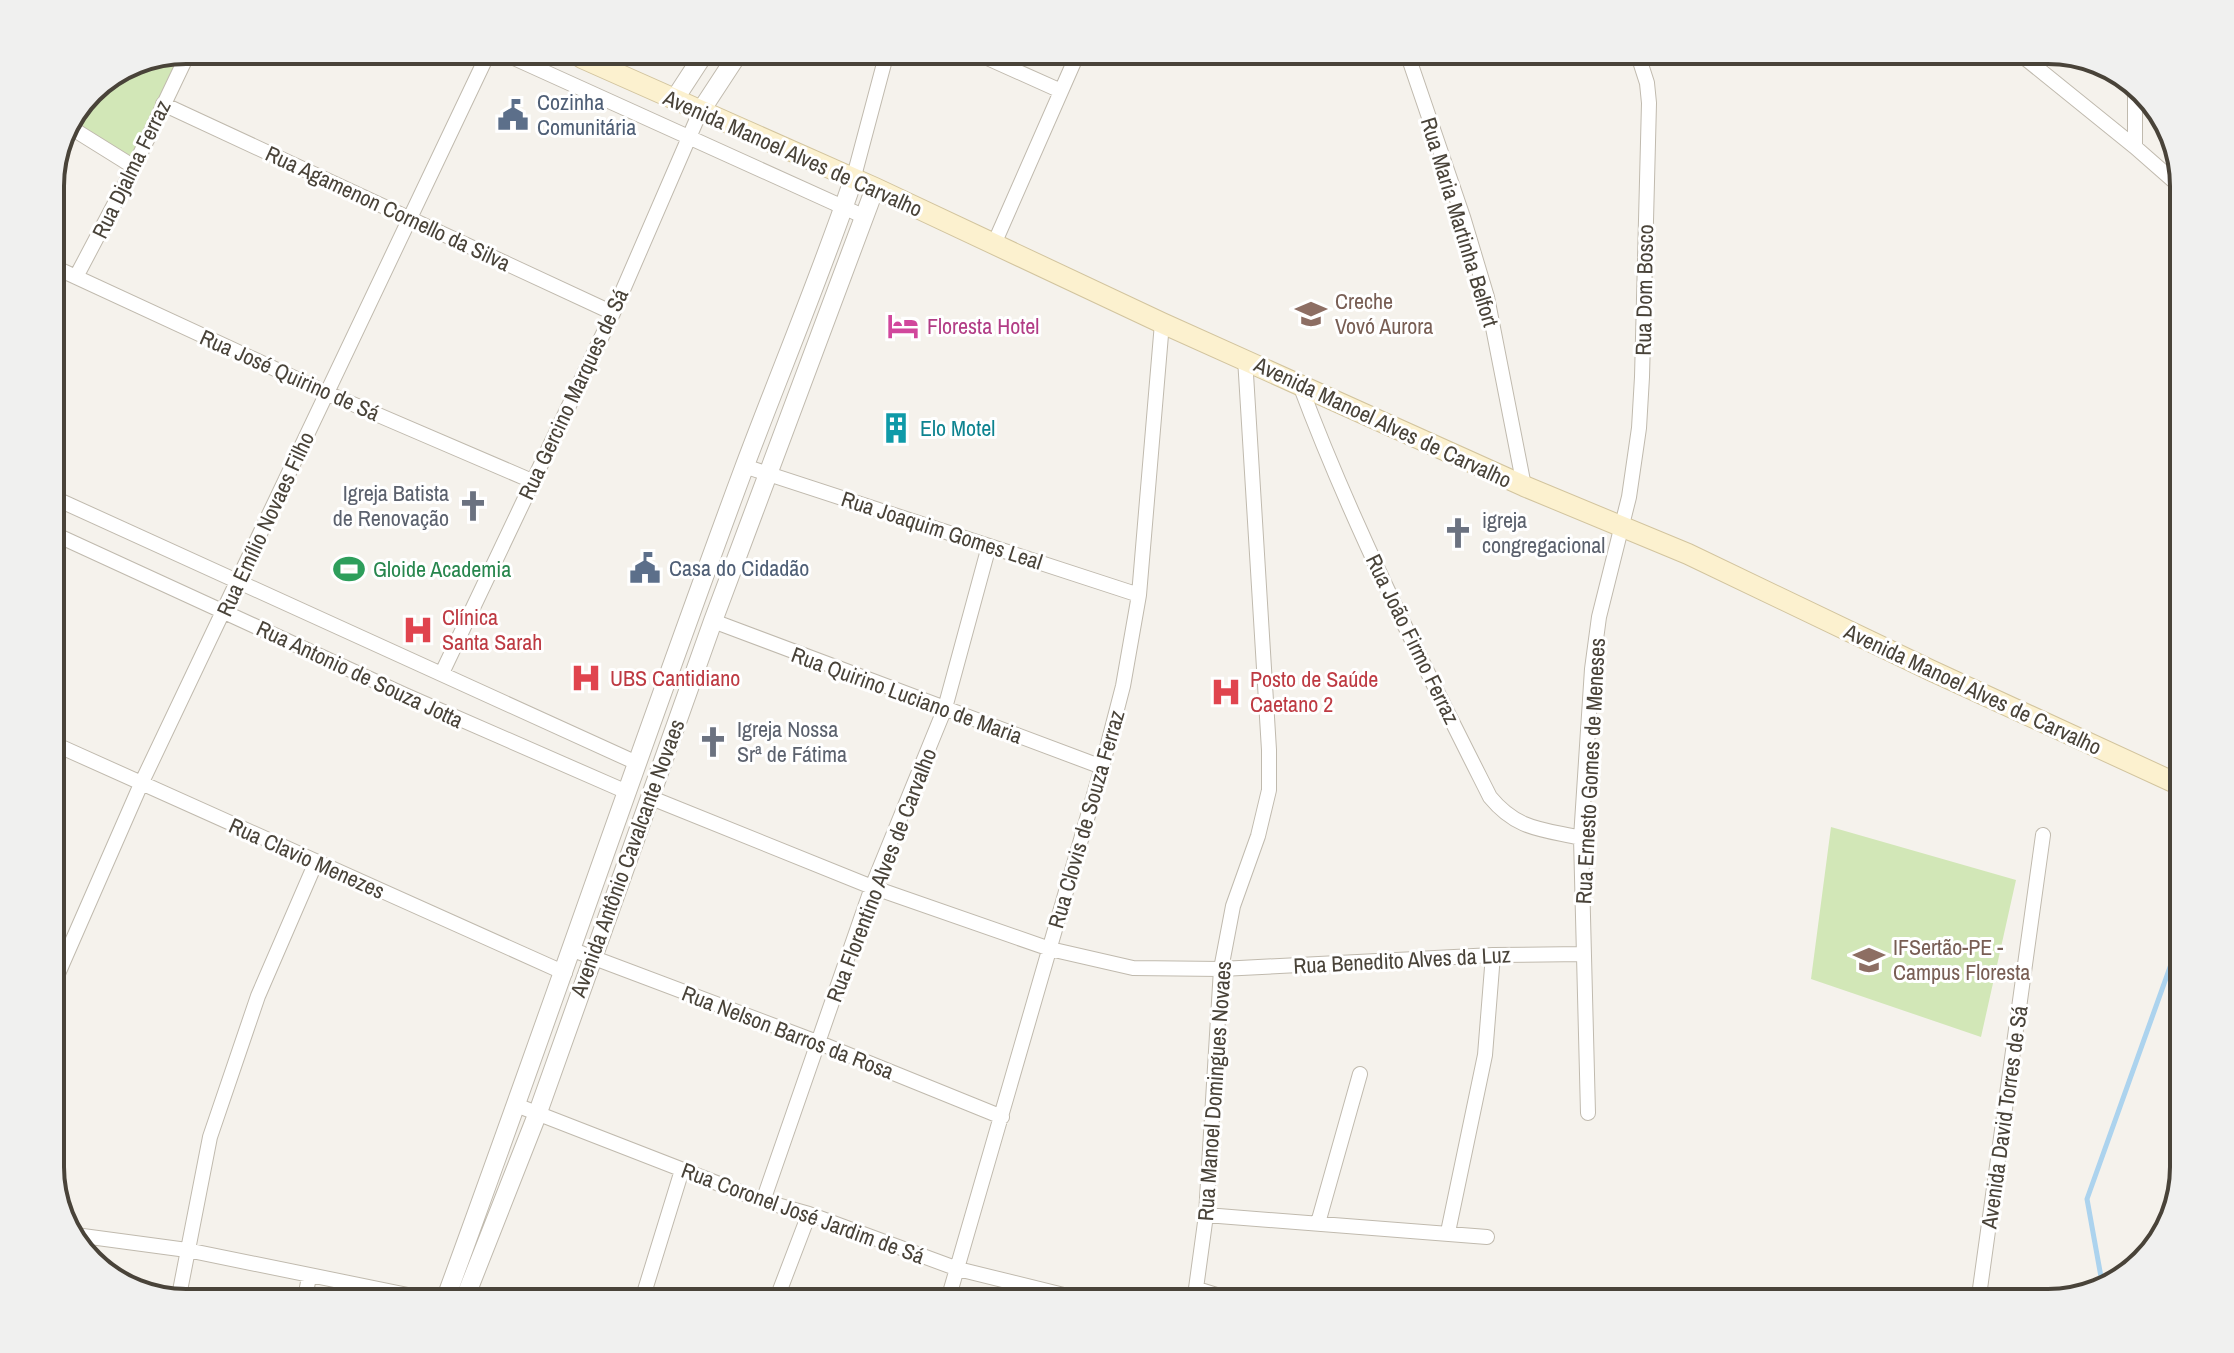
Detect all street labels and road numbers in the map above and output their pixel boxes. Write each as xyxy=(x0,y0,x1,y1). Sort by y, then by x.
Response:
street label: Avenida Manoel Alves de Carvalho xyxy=(658,82,927,224)
street label: Rua Djalma Ferraz xyxy=(85,95,177,243)
street label: Rua Maria Martinha Belfort xyxy=(1414,114,1506,330)
street label: Rua Agamenon Cornello da Silva xyxy=(261,138,515,278)
street label: Rua Dom Bosco xyxy=(1628,224,1660,356)
street label: Rua Gercino Marques de Sá xyxy=(511,284,635,504)
street label: Rua José Quirino de Sá xyxy=(195,322,385,428)
street label: Avenida Manoel Alves de Carvalho xyxy=(1249,349,1516,495)
street label: Rua Emílio Novaes Filho xyxy=(209,427,321,621)
street label: Rua Joaquim Gomes Leal xyxy=(838,483,1046,577)
street label: Rua João Firmo Ferraz xyxy=(1359,549,1467,729)
street label: Rua Antonio de Souza Jotta xyxy=(252,613,468,735)
street label: Avenida Manoel Alves de Carvalho xyxy=(1839,616,2106,762)
street label: Rua Ernesto Gomes de Meneses xyxy=(1568,637,1612,905)
street label: Rua Quirino Luciano de Maria xyxy=(787,639,1027,751)
street label: Rua Clovis de Souza Ferraz xyxy=(1040,706,1132,932)
street label: Avenida Antônio Cavalcante Novaes xyxy=(562,715,691,1002)
street label: Rua Florentino Alves de Carvalho xyxy=(819,744,943,1006)
street label: Rua Clavio Menezes xyxy=(224,810,390,906)
street label: Rua Benedito Alves da Luz xyxy=(1293,939,1511,981)
street label: Rua Manoel Domingues Novaes xyxy=(1190,960,1238,1222)
street label: Rua Nelson Barros da Rosa xyxy=(678,978,898,1086)
street label: Avenida David Torres de Sá xyxy=(1973,1003,2035,1231)
street label: Rua Coronel José Jardim de Sá xyxy=(677,1155,929,1271)

